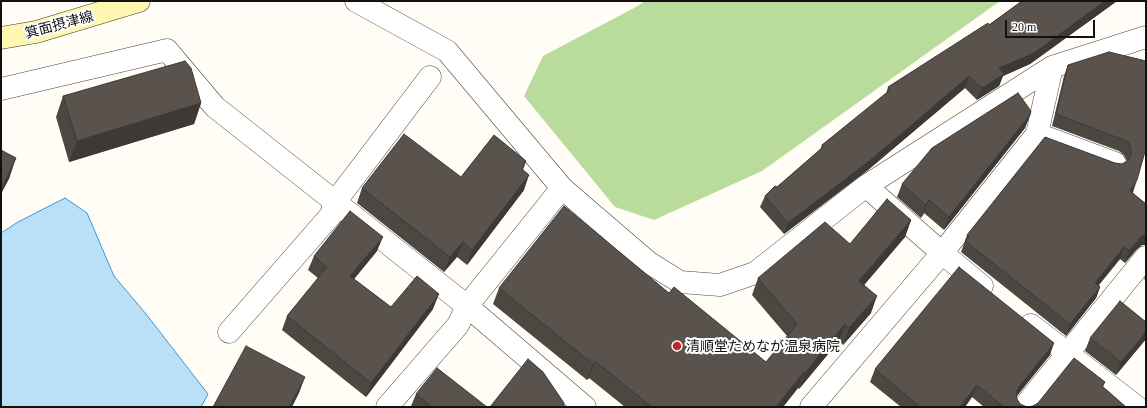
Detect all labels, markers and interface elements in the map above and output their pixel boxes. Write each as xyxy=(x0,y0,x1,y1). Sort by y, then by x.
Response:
street label: 箕面摂津線 xyxy=(23,7,95,41)
scale bar xyxy=(1007,12,1097,38)
text: 20 m xyxy=(1012,20,1036,34)
place label: 清順堂ためなが温泉病院 xyxy=(686,338,840,354)
marker: 清順堂ためなが温泉病院 xyxy=(671,340,683,352)

